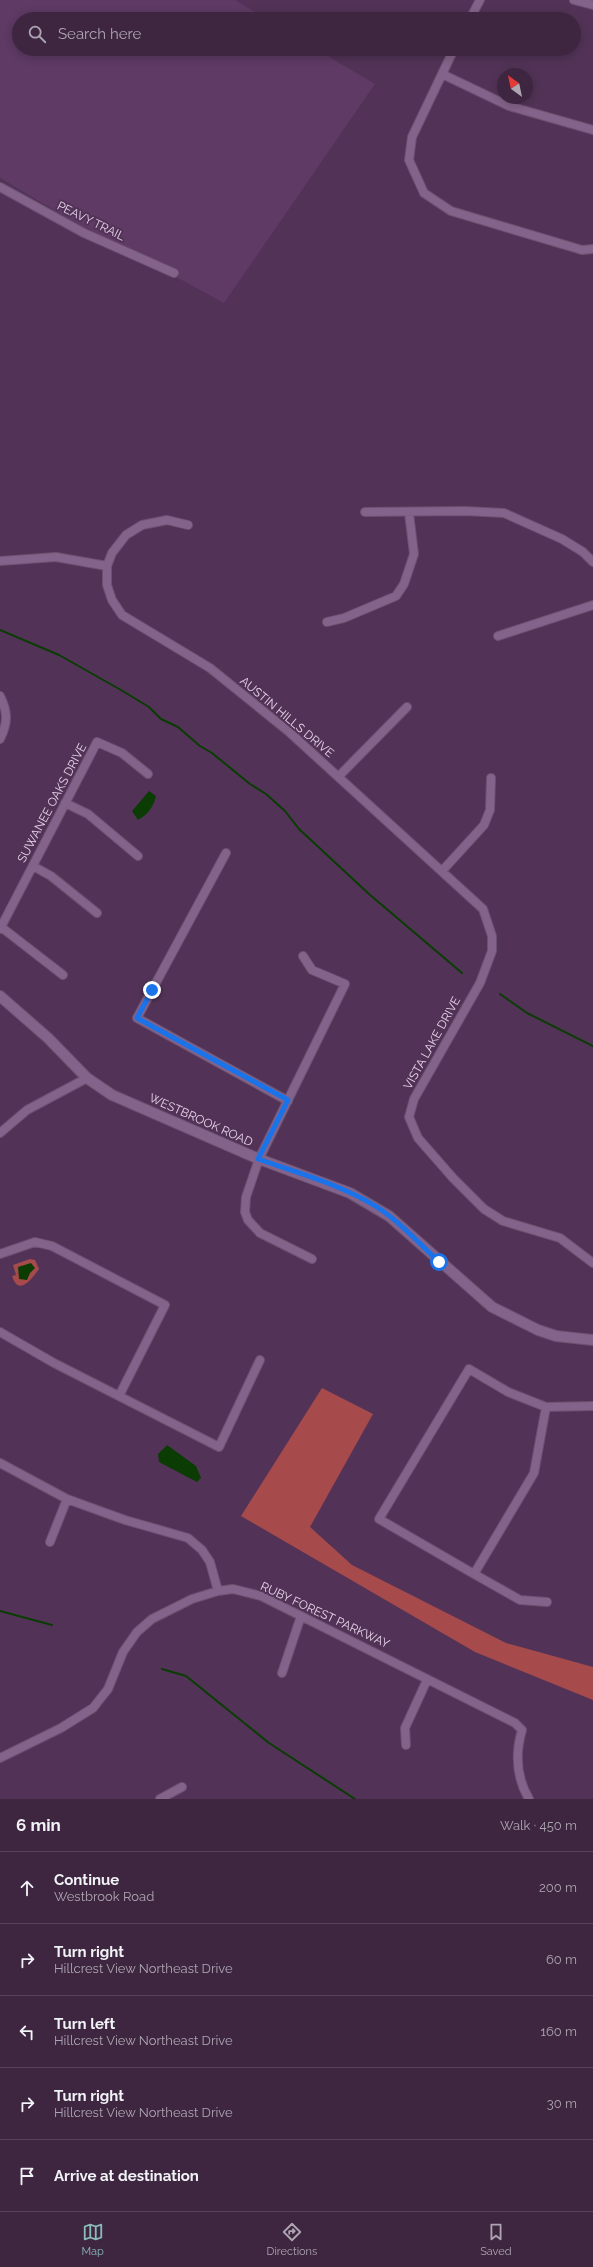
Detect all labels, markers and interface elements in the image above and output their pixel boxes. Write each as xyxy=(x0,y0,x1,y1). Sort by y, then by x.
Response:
search box xyxy=(12,12,581,56)
icon: search xyxy=(26,23,48,45)
text: Search here xyxy=(58,25,141,43)
north arrow xyxy=(497,68,533,104)
street label: PEAVY TRAIL xyxy=(55,199,127,243)
street label: AUSTIN HILLS DRIVE xyxy=(237,674,337,760)
street label: SUWANEE OAKS DRIVE xyxy=(15,741,89,865)
route end xyxy=(143,981,161,999)
street label: VISTA LAKE DRIVE xyxy=(401,994,463,1092)
street label: WESTBROOK ROAD xyxy=(147,1091,255,1149)
route start xyxy=(430,1253,448,1271)
street label: RUBY FOREST PARKWAY xyxy=(258,1579,392,1651)
text: 6 min xyxy=(16,1815,61,1835)
text: Walk · 450 m xyxy=(500,1818,577,1833)
text: Continue xyxy=(54,1871,119,1889)
icon: ahead xyxy=(16,1877,38,1899)
text: 200 m xyxy=(539,1880,577,1895)
text: Westbrook Road xyxy=(54,1889,154,1904)
text: Turn right xyxy=(54,1943,124,1961)
icon: right xyxy=(16,1949,38,1971)
text: 60 m xyxy=(546,1952,577,1967)
text: Hillcrest View Northeast Drive xyxy=(54,1961,233,1976)
text: Turn left xyxy=(54,2015,115,2033)
icon: left xyxy=(16,2021,38,2043)
text: 160 m xyxy=(540,2024,577,2039)
text: Hillcrest View Northeast Drive xyxy=(54,2033,233,2048)
text: Turn right xyxy=(54,2087,124,2105)
icon: right xyxy=(16,2093,38,2115)
text: 30 m xyxy=(547,2096,577,2111)
text: Hillcrest View Northeast Drive xyxy=(54,2105,233,2120)
icon: arrive xyxy=(16,2165,38,2187)
text: Arrive at destination xyxy=(54,2167,199,2185)
tab: Map xyxy=(81,2221,104,2258)
tab: Directions xyxy=(267,2221,317,2258)
tab: Saved xyxy=(480,2221,512,2258)

